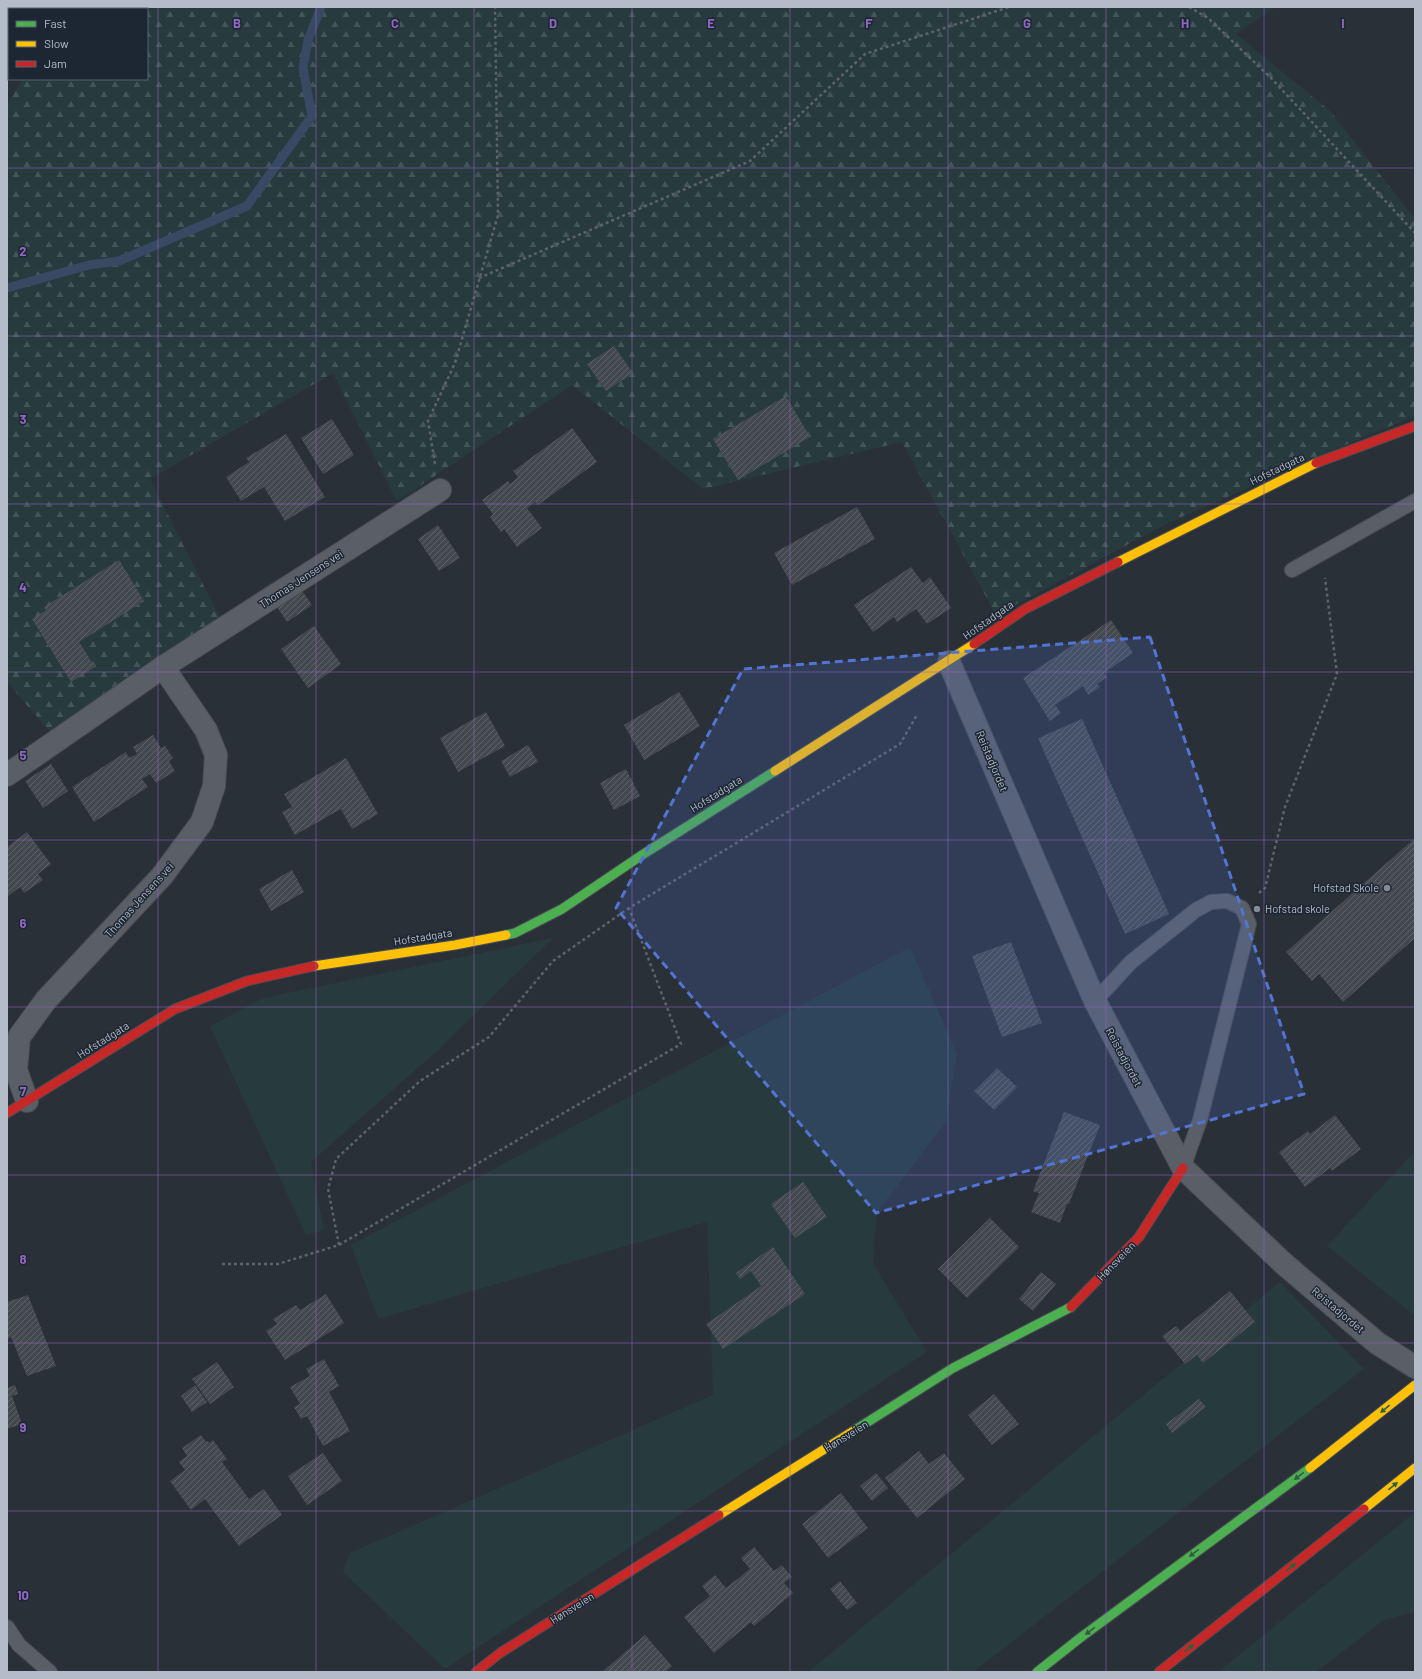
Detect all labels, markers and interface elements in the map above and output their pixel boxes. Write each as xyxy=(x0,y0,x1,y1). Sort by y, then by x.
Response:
legend xyxy=(8,8,148,80)
text: B xyxy=(233,15,241,31)
text: C xyxy=(391,15,399,31)
text: D xyxy=(549,15,557,31)
text: E xyxy=(707,15,715,31)
text: F xyxy=(865,15,873,31)
text: G xyxy=(1023,15,1031,31)
text: H xyxy=(1181,15,1189,31)
text: I xyxy=(1341,15,1345,31)
text: Fast xyxy=(44,16,67,30)
text: Slow xyxy=(44,36,69,50)
text: Jam xyxy=(44,56,67,70)
text: 2 xyxy=(19,243,27,259)
text: 3 xyxy=(19,411,27,427)
street label: Hofstadgata xyxy=(1247,450,1306,487)
street label: Thomas Jensens vei xyxy=(257,547,345,610)
text: 4 xyxy=(19,579,27,595)
street label: Hofstadgata xyxy=(960,597,1016,642)
street label: Reistadjordet xyxy=(974,728,1011,793)
text: 5 xyxy=(19,747,27,763)
street label: Hofstadgata xyxy=(687,772,744,815)
street label: Thomas Jensens vei xyxy=(101,859,176,940)
place label: Hofstad Skole xyxy=(1313,881,1379,894)
marker: Hofstad Skole xyxy=(1382,883,1392,893)
place label: Hofstad skole xyxy=(1265,902,1330,915)
marker: Hofstad skole xyxy=(1252,904,1262,914)
text: 6 xyxy=(20,915,27,931)
street label: Hofstadgata xyxy=(393,925,453,948)
street label: Hofstadgata xyxy=(74,1018,131,1061)
street label: Reistadjordet xyxy=(1104,1025,1145,1088)
text: 7 xyxy=(20,1083,27,1099)
street label: Hønsveien xyxy=(1094,1238,1138,1283)
text: 8 xyxy=(19,1251,27,1267)
street label: Reistadjordet xyxy=(1309,1284,1367,1335)
one-way arrow xyxy=(1379,1405,1390,1413)
street label: Hønsveien xyxy=(821,1417,870,1454)
text: 9 xyxy=(20,1419,27,1435)
one-way arrow xyxy=(1293,1472,1304,1480)
one-way arrow xyxy=(1387,1481,1398,1490)
one-way arrow xyxy=(1189,1549,1199,1557)
one-way arrow xyxy=(1286,1562,1297,1571)
text: 10 xyxy=(17,1587,29,1603)
street label: Hønsveien xyxy=(547,1589,596,1626)
one-way arrow xyxy=(1084,1626,1095,1635)
one-way arrow xyxy=(1184,1643,1195,1652)

